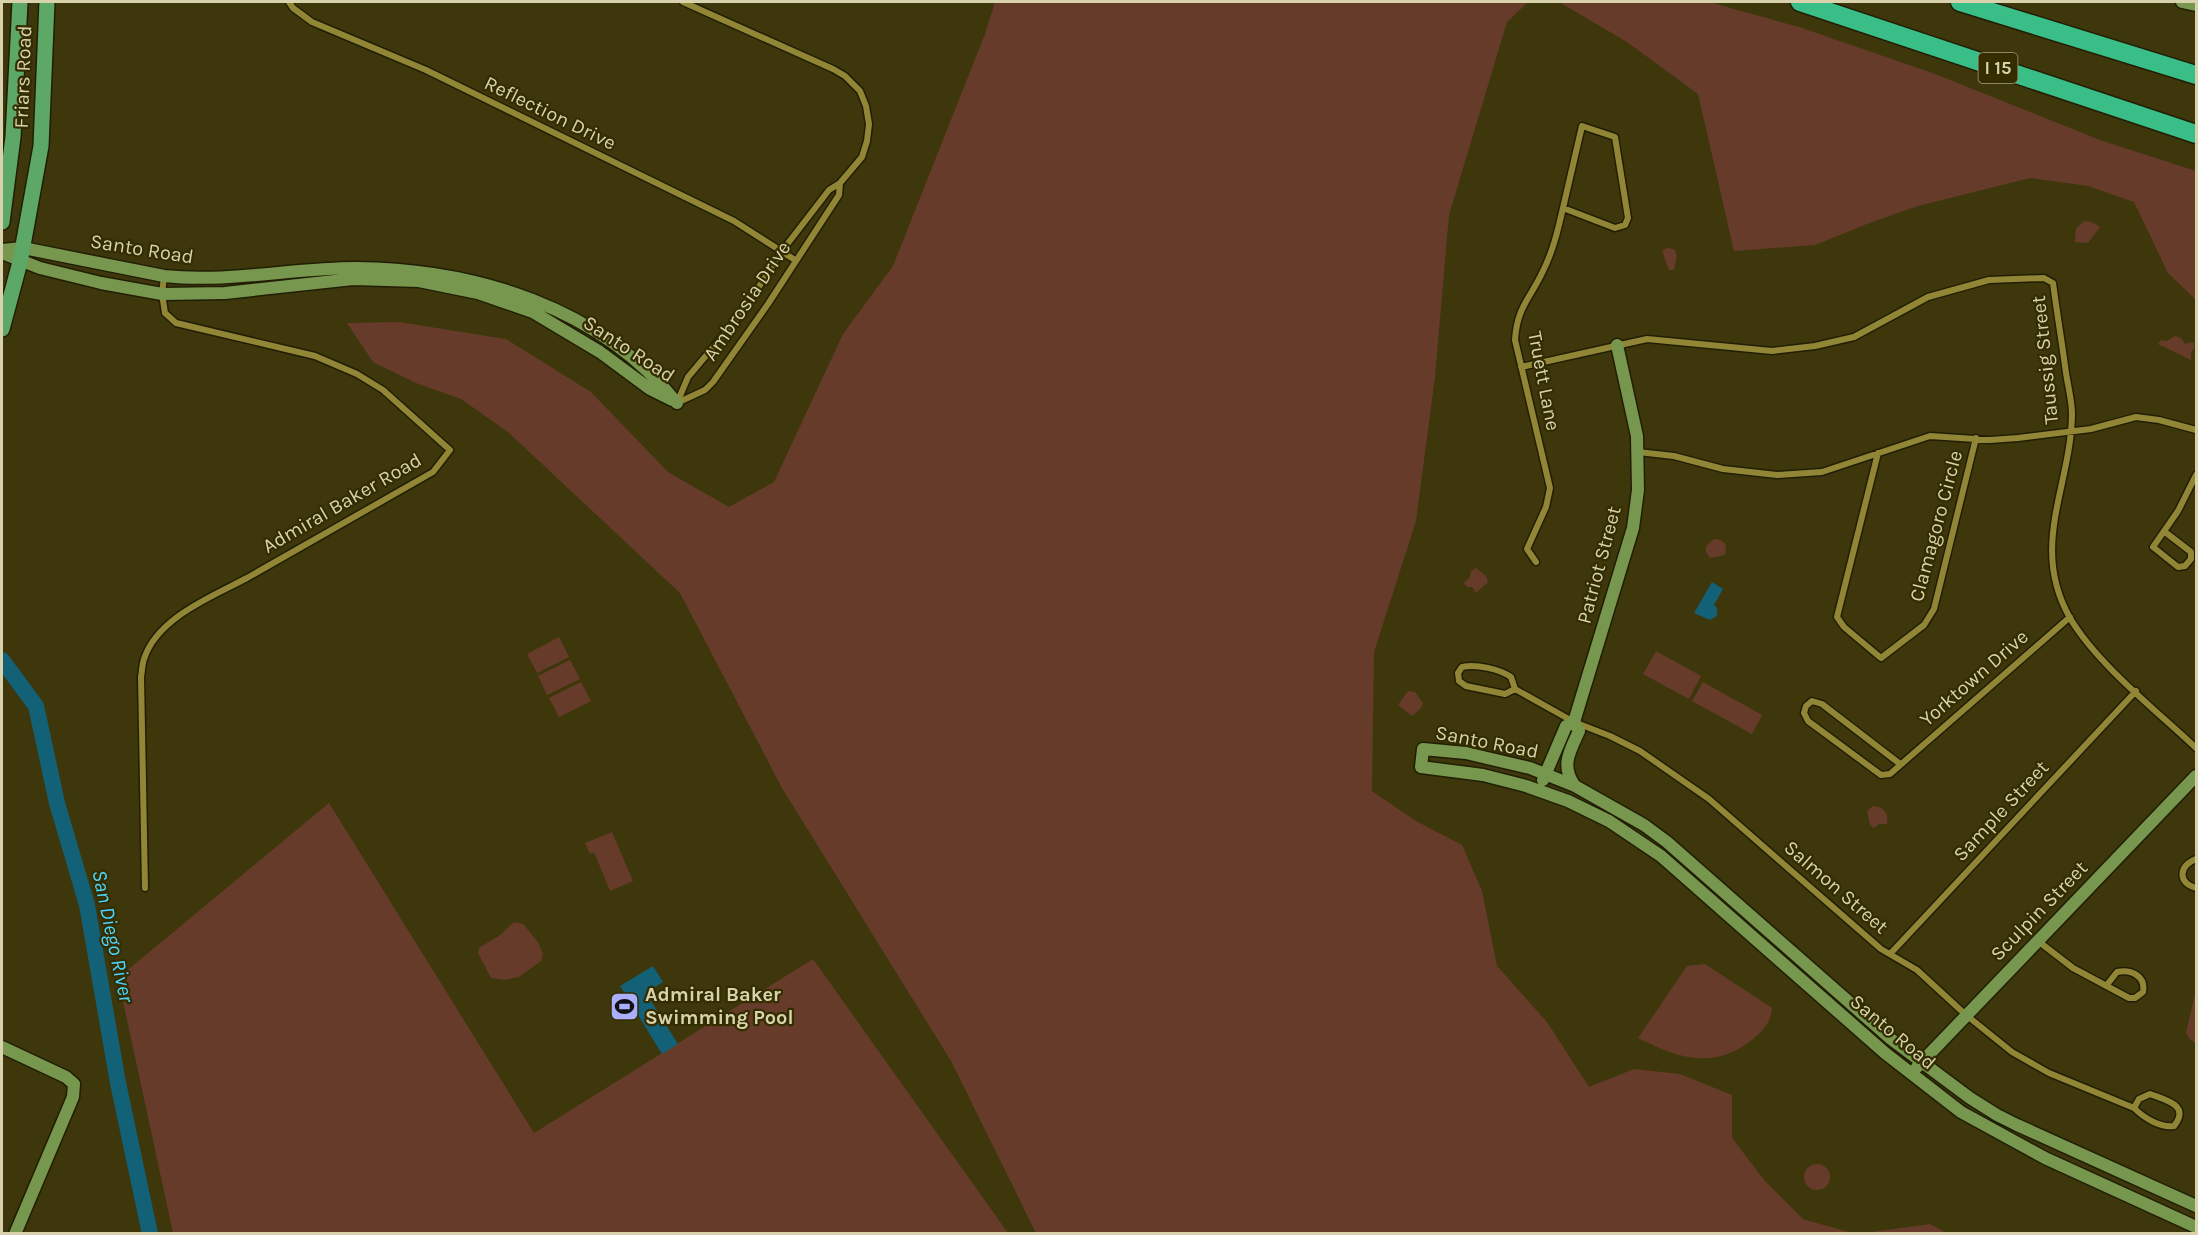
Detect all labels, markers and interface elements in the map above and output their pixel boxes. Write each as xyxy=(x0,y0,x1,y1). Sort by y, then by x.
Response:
street label: Friars Road xyxy=(10,25,36,129)
road number: I 15 xyxy=(1978,53,2018,83)
street label: Reflection Drive xyxy=(480,71,620,155)
street label: Santo Road xyxy=(89,229,195,269)
street label: Ambrosia Drive xyxy=(699,237,795,365)
street label: Taussig Street xyxy=(2027,294,2063,426)
street label: Santo Road xyxy=(579,311,679,387)
street label: Truett Lane xyxy=(1523,329,1565,433)
street label: Admiral Baker Road xyxy=(258,448,426,558)
street label: Clamagoro Circle xyxy=(1905,448,1967,604)
street label: Patriot Street xyxy=(1572,503,1626,626)
street label: Yorktown Drive xyxy=(1915,625,2033,731)
street label: Santo Road xyxy=(1434,721,1540,763)
street label: Sample Street xyxy=(1949,756,2054,866)
street label: Salmon Street xyxy=(1779,836,1893,939)
street label: Sculpin Street xyxy=(1986,856,2093,966)
water label: San Diego River xyxy=(87,868,139,1005)
place label: Admiral Baker Swimming Pool xyxy=(645,983,794,1029)
sports icon: Admiral Baker Swimming Pool xyxy=(608,990,640,1022)
street label: Santo Road xyxy=(1846,990,1940,1074)

